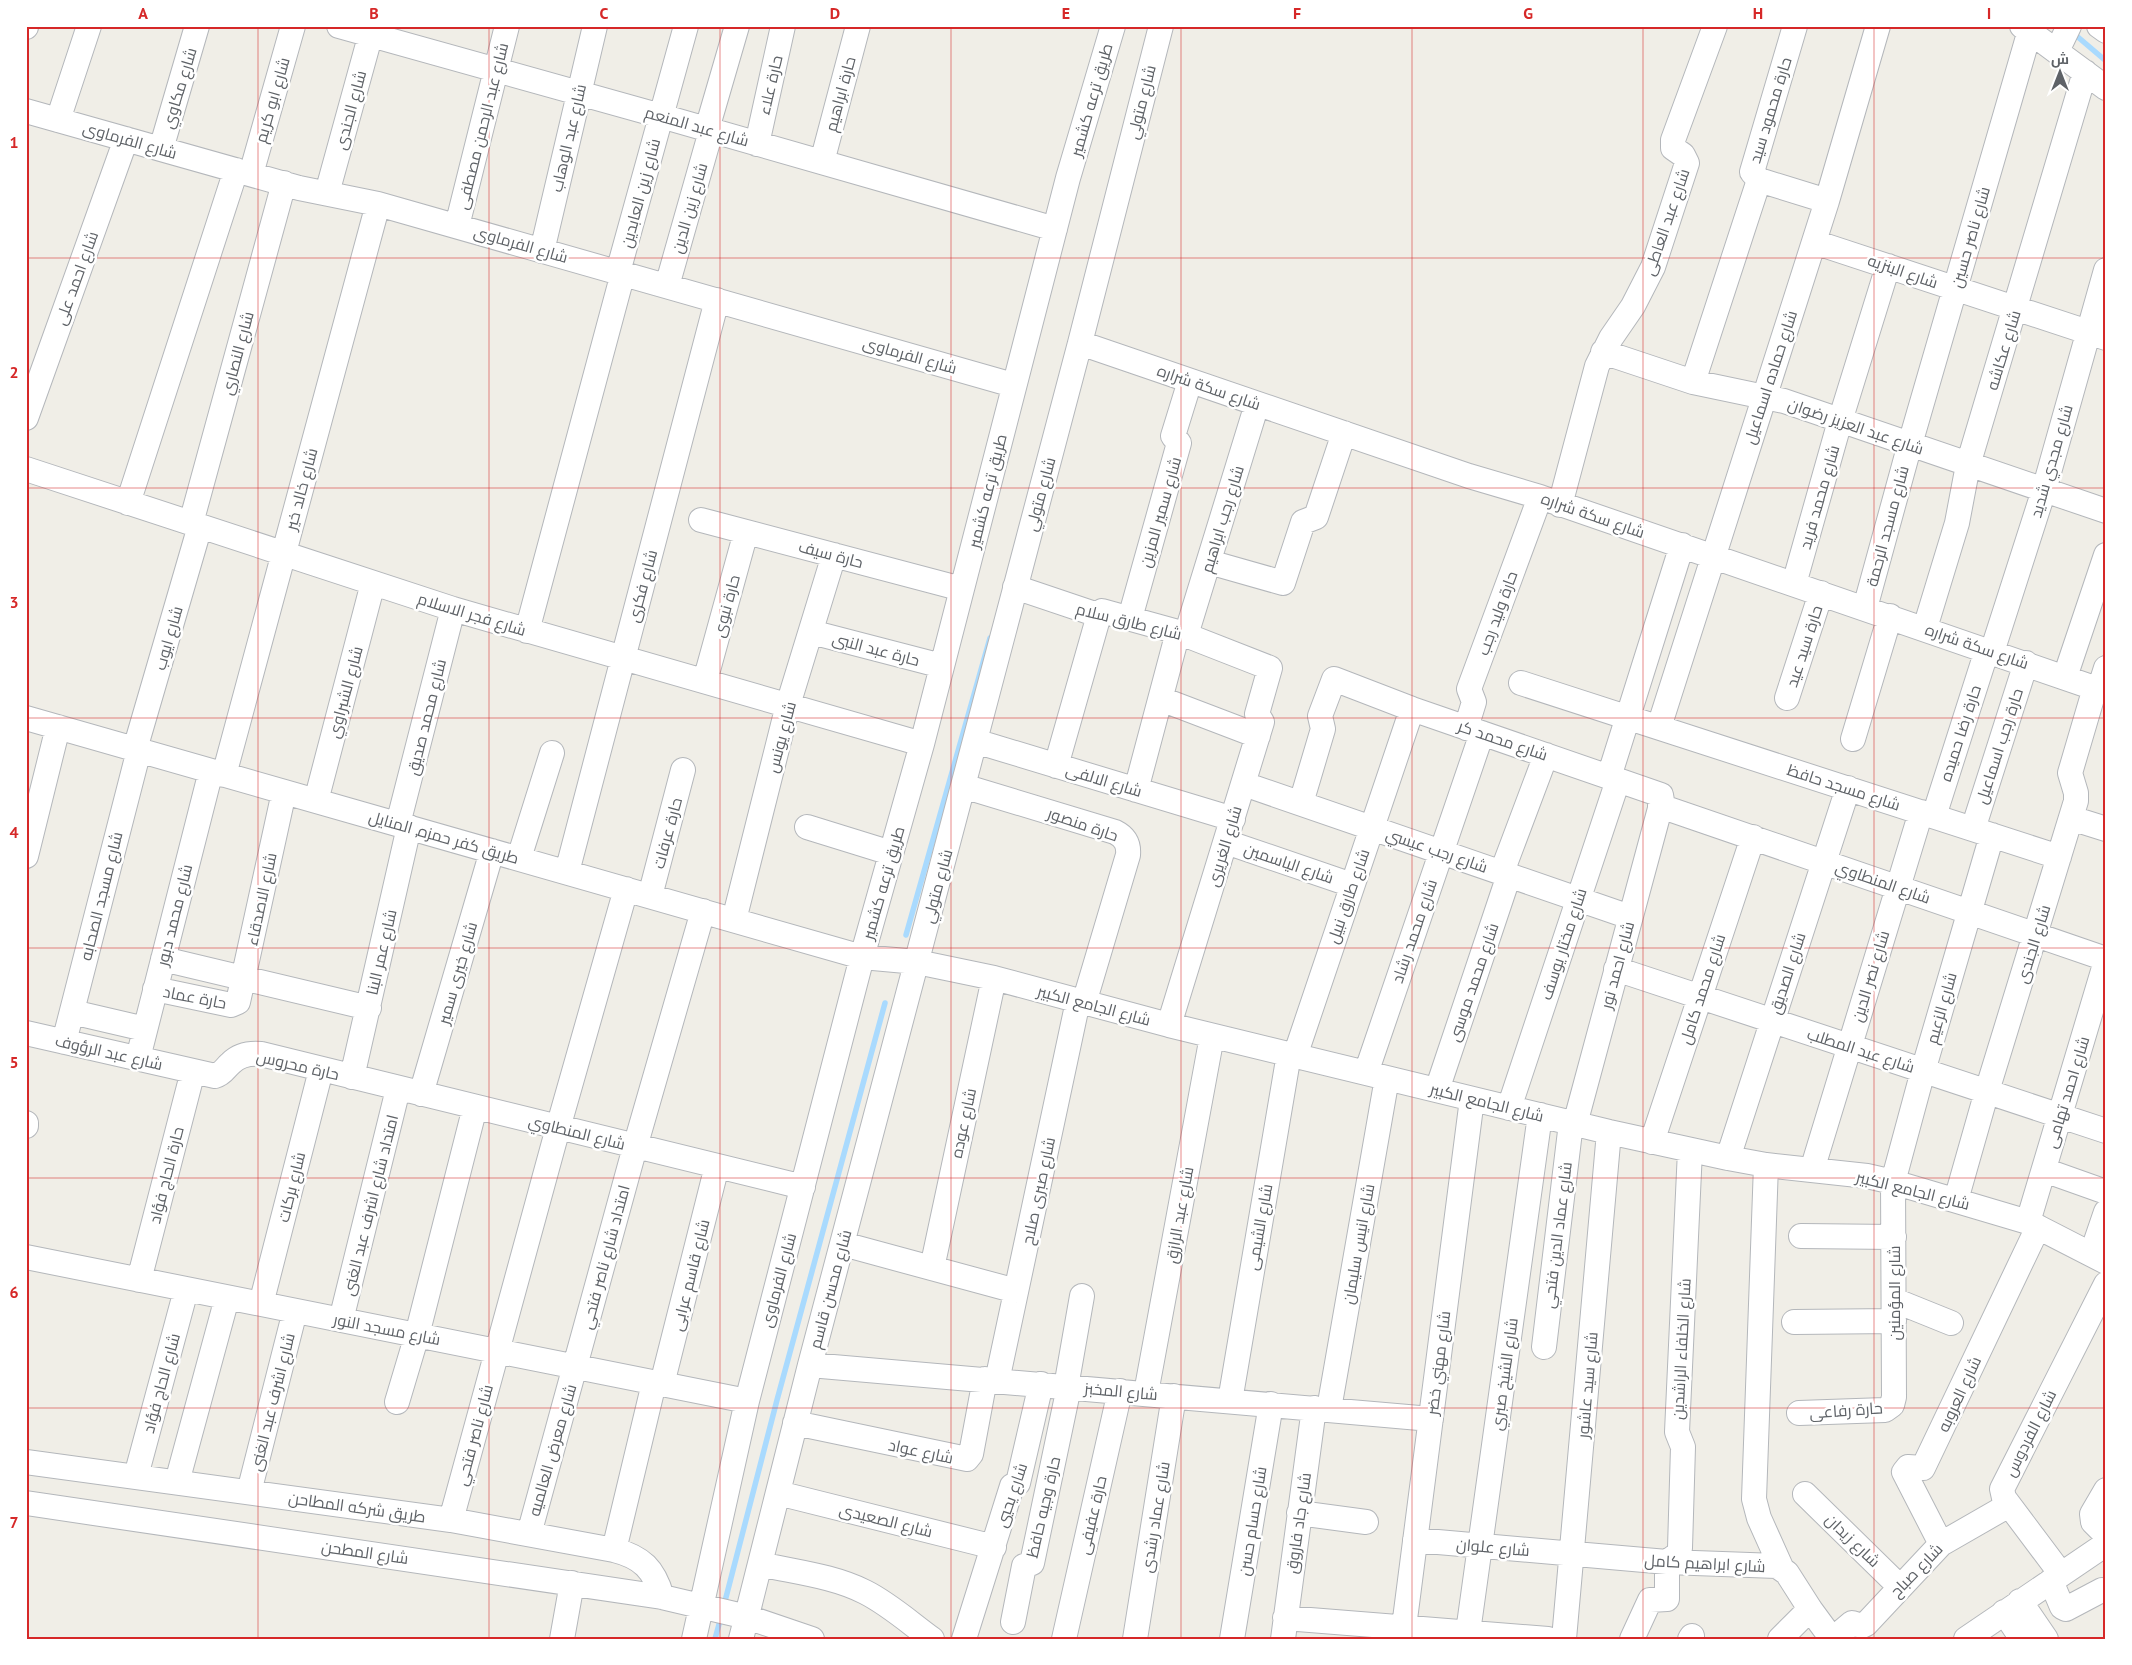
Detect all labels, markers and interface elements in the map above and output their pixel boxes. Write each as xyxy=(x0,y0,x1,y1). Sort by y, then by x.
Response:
text: A xyxy=(138,3,148,23)
text: B xyxy=(369,3,379,23)
text: C xyxy=(600,3,609,23)
text: D xyxy=(830,3,840,23)
text: E xyxy=(1062,3,1070,23)
text: F xyxy=(1293,3,1301,23)
text: G xyxy=(1523,3,1533,23)
text: H xyxy=(1753,3,1763,23)
text: I xyxy=(1987,3,1991,23)
street label: شارع عبد الرحمن مصطفى xyxy=(452,41,514,212)
street label: طريق ترعه كشمير xyxy=(1065,41,1118,160)
street label: شارع مكاوي xyxy=(157,45,205,132)
north arrow xyxy=(2034,48,2084,98)
text: ش xyxy=(2051,50,2069,68)
street label: حارة علاء xyxy=(753,53,787,117)
street label: حارة ابراهيم xyxy=(820,54,862,134)
street label: شارع ابو كريم xyxy=(250,55,296,146)
street label: حارة محمود سيد xyxy=(1744,55,1796,165)
street label: شارع متولي xyxy=(1122,63,1164,142)
street label: شارع الجندى xyxy=(330,68,372,152)
street label: شارع عبد الوهاب xyxy=(546,82,592,194)
street label: شارع عبد المنعم xyxy=(642,102,751,152)
street label: شارع الفرماوى xyxy=(80,117,179,165)
text: 1 xyxy=(9,132,19,152)
street label: شارع زين العابدين xyxy=(616,136,666,250)
street label: شارع زين الدين xyxy=(667,160,713,256)
street label: شارع عبد العاطى xyxy=(1638,166,1696,279)
street label: شارع ناصر حسين xyxy=(1946,184,1996,291)
street label: شارع الفرماوى xyxy=(471,221,570,269)
street label: شارع احمد على xyxy=(50,228,104,328)
street label: شارع البنزيه xyxy=(1865,250,1941,294)
street label: شارع حماده اسماعيل xyxy=(1739,308,1803,447)
street label: شارع عكاشه xyxy=(1981,308,2027,393)
street label: شارع النصاري xyxy=(216,309,262,398)
street label: شارع الفرماوى xyxy=(860,332,959,380)
street label: شارع سكة شراره xyxy=(1154,360,1263,416)
text: 2 xyxy=(9,362,19,382)
street label: شارع عبد العزيز رضوان xyxy=(1785,393,1926,460)
street label: شارع مجدي شديد xyxy=(2025,402,2081,521)
street label: طريق ترعه كشمير xyxy=(963,432,1012,551)
street label: شارع محمد فريد xyxy=(1795,443,1845,552)
street label: شارع خالد خير xyxy=(280,446,324,534)
street label: شارع سمير المزين xyxy=(1135,454,1187,570)
street label: شارع متولي xyxy=(1021,455,1063,534)
street label: شارع رجب ابراهيم xyxy=(1196,463,1250,576)
street label: شارع مسجد الرحمة xyxy=(1861,463,1915,589)
street label: شارع سكة شراره xyxy=(1538,488,1647,544)
street label: حارة سيف xyxy=(796,536,866,572)
street label: شارع فكرى xyxy=(623,547,663,625)
street label: حارة وليد رجب xyxy=(1473,568,1521,658)
street label: حارة نبوى xyxy=(708,573,745,640)
street label: شارع فجر الاسلام xyxy=(415,588,529,642)
text: 3 xyxy=(9,592,19,612)
street label: شارع طارق سلام xyxy=(1074,598,1184,646)
street label: حارة سيد عيد xyxy=(1781,603,1827,689)
street label: شارع ايوب xyxy=(149,604,189,673)
street label: شارع سكة شراره xyxy=(1922,619,2031,675)
street label: حارة عبد النبى xyxy=(830,628,922,671)
street label: شارع الشبراوي xyxy=(323,644,371,741)
street label: شارع محمد صديق xyxy=(402,657,452,778)
street label: حارة رضا حميده xyxy=(1935,682,1985,784)
street label: حارة رجب اسماعيل xyxy=(1971,686,2028,807)
street label: شارع يونس xyxy=(762,699,802,775)
street label: شارع محمد كر xyxy=(1454,715,1551,767)
street label: شارع الالفى xyxy=(1063,759,1145,803)
street label: شارع مسجد حافظ xyxy=(1784,759,1903,817)
street label: حارة عرفات xyxy=(648,795,686,871)
street label: حارة منصور xyxy=(1044,802,1121,845)
street label: شارع الغريرى xyxy=(1202,803,1248,890)
street label: طريق كفر حمزه, المنايل xyxy=(366,806,521,869)
text: 4 xyxy=(9,822,19,842)
street label: شارع رجب عيسي xyxy=(1383,823,1490,880)
street label: طريق ترعه كشمير xyxy=(857,824,910,943)
street label: شارع مسجد الصحابه xyxy=(75,830,129,963)
street label: شارع الياسمين xyxy=(1241,838,1336,890)
street label: شارع طارق نبيل xyxy=(1322,846,1375,947)
street label: شارع متولي xyxy=(918,847,960,926)
street label: شارع الاصدقاء xyxy=(241,851,283,948)
street label: شارع المنطاوي xyxy=(1832,856,1933,911)
street label: شارع محمد دبور xyxy=(151,862,198,969)
street label: شارع محمد رشاد xyxy=(1387,876,1443,986)
street label: شارع مختار يوسف xyxy=(1535,885,1592,1003)
street label: شارع الجندى xyxy=(2012,902,2056,986)
street label: شارع عمر البنا xyxy=(361,907,403,997)
street label: شارع خيرى سمير xyxy=(433,919,483,1028)
street label: شارع احمد نور xyxy=(1595,919,1640,1012)
street label: شارع محمد موسى xyxy=(1443,920,1505,1045)
street label: شارع نصر الدين xyxy=(1847,928,1895,1025)
street label: شارع الصديق xyxy=(1764,930,1812,1017)
street label: شارع محمد كامل xyxy=(1675,931,1731,1047)
street label: شارع الزعيم xyxy=(1921,970,1963,1047)
street label: شارع الجامع الكبير xyxy=(1034,980,1153,1032)
street label: حارة عماد xyxy=(162,981,228,1013)
street label: شارع عبد المطلب xyxy=(1804,1023,1917,1079)
street label: شارع عبد الرؤوف xyxy=(53,1030,165,1076)
street label: شارع احمد تهامى xyxy=(2040,1034,2095,1151)
street label: حارة محروس xyxy=(254,1046,341,1085)
text: 5 xyxy=(9,1052,19,1072)
street label: شارع الجامع الكبير xyxy=(1427,1078,1546,1128)
street label: شارع عوده xyxy=(946,1086,982,1160)
street label: شارع المنطاوي xyxy=(525,1110,628,1158)
street label: امتداد شارع اشرف عبد الغنى xyxy=(338,1112,404,1298)
street label: حارة الحاج فؤاد xyxy=(144,1125,190,1226)
street label: شارع صبرى صلاح xyxy=(1017,1135,1061,1247)
street label: شارع بركات xyxy=(273,1150,311,1225)
street label: شارع عماد الدين فتحي xyxy=(1538,1161,1580,1310)
street label: شارع عبد الرازق xyxy=(1161,1165,1199,1265)
street label: شارع الجامع الكبير xyxy=(1853,1166,1972,1216)
street label: شارع الشيمى xyxy=(1242,1182,1278,1272)
street label: شارع انيس سليمان xyxy=(1338,1182,1380,1306)
street label: امتداد شارع ناصر فتحي xyxy=(576,1183,638,1332)
street label: شارع قاسم عرابى xyxy=(666,1217,716,1334)
street label: شارع محسن قاسم xyxy=(805,1227,857,1351)
street label: شارع الفرماوى xyxy=(756,1231,802,1330)
street label: شارع المؤمنين xyxy=(1884,1246,1906,1340)
street label: شارع الخلفاء الراشدين xyxy=(1667,1278,1697,1420)
text: 6 xyxy=(9,1282,19,1302)
street label: شارع مسجد النور xyxy=(330,1309,442,1351)
street label: شارع مهني خضر xyxy=(1422,1310,1458,1418)
street label: شارع الشيخ صبري xyxy=(1486,1316,1526,1432)
street label: شارع الحاج فؤاد xyxy=(138,1331,186,1436)
street label: شارع اشرف عبد الغنى xyxy=(245,1331,301,1474)
street label: شارع سيد عاشور xyxy=(1572,1331,1604,1440)
street label: شارع العروبه xyxy=(1933,1353,1987,1436)
street label: شارع المخبز xyxy=(1082,1378,1159,1406)
street label: شارع ناصر فتحي xyxy=(451,1382,501,1489)
street label: شارع معرض العالميه xyxy=(524,1382,582,1519)
street label: شارع الفردوس xyxy=(2000,1386,2062,1481)
street label: حارة رفاعى xyxy=(1809,1397,1884,1424)
street label: شارع عواد xyxy=(886,1434,955,1470)
street label: حارة وجيه حافظ xyxy=(1022,1454,1064,1560)
street label: شارع يحيي xyxy=(991,1460,1033,1531)
street label: شارع عماد رشدى xyxy=(1136,1460,1176,1574)
street label: شارع حسام حسن xyxy=(1233,1465,1272,1577)
street label: شارع جاد فاروق xyxy=(1281,1471,1317,1575)
street label: حارة عفيفى xyxy=(1073,1474,1112,1557)
street label: طريق شركه المطاحن xyxy=(287,1487,427,1528)
street label: شارع الصعيدى xyxy=(837,1499,935,1543)
street label: شارع زيدان xyxy=(1820,1509,1885,1572)
text: 7 xyxy=(9,1512,19,1532)
street label: شارع علوان xyxy=(1455,1534,1531,1562)
street label: شارع المطحن xyxy=(320,1536,410,1570)
street label: شارع صباح xyxy=(1886,1539,1948,1602)
street label: شارع ابراهيم كامل xyxy=(1644,1550,1766,1578)

